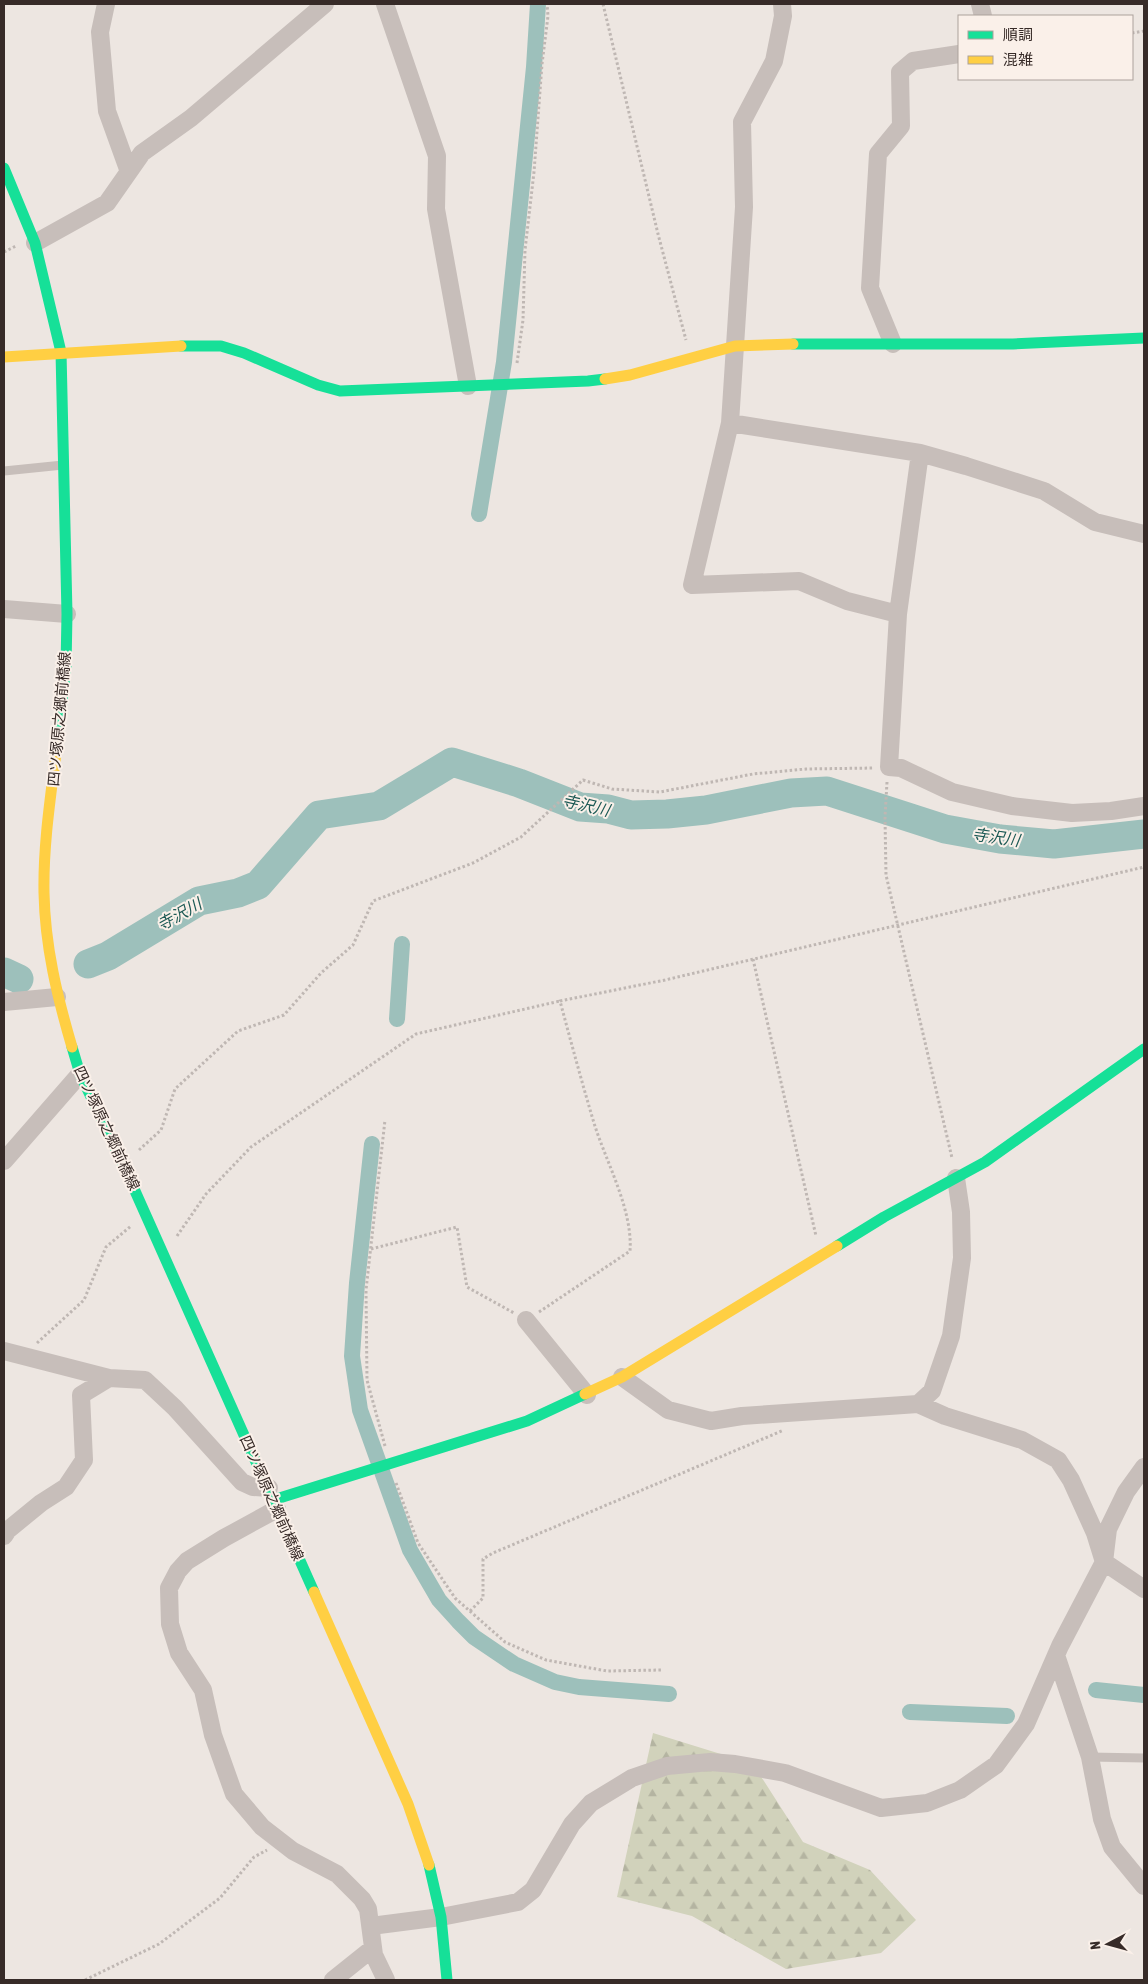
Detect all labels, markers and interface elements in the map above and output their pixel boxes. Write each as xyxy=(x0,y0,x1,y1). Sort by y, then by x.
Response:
legend xyxy=(958,15,1133,80)
text: 順調 xyxy=(1003,26,1033,43)
text: 混雑 xyxy=(1003,51,1033,68)
street label: 四ツ塚原之郷前橋線 xyxy=(45,651,73,787)
water label: 寺沢川 xyxy=(561,791,613,820)
water label: 寺沢川 xyxy=(971,825,1023,850)
water label: 寺沢川 xyxy=(154,894,206,934)
street label: 四ツ塚原之郷前橋線 xyxy=(71,1063,143,1193)
street label: 四ツ塚原之郷前橋線 xyxy=(237,1433,307,1563)
north arrow xyxy=(1083,1919,1133,1969)
text: N xyxy=(1087,1940,1103,1950)

